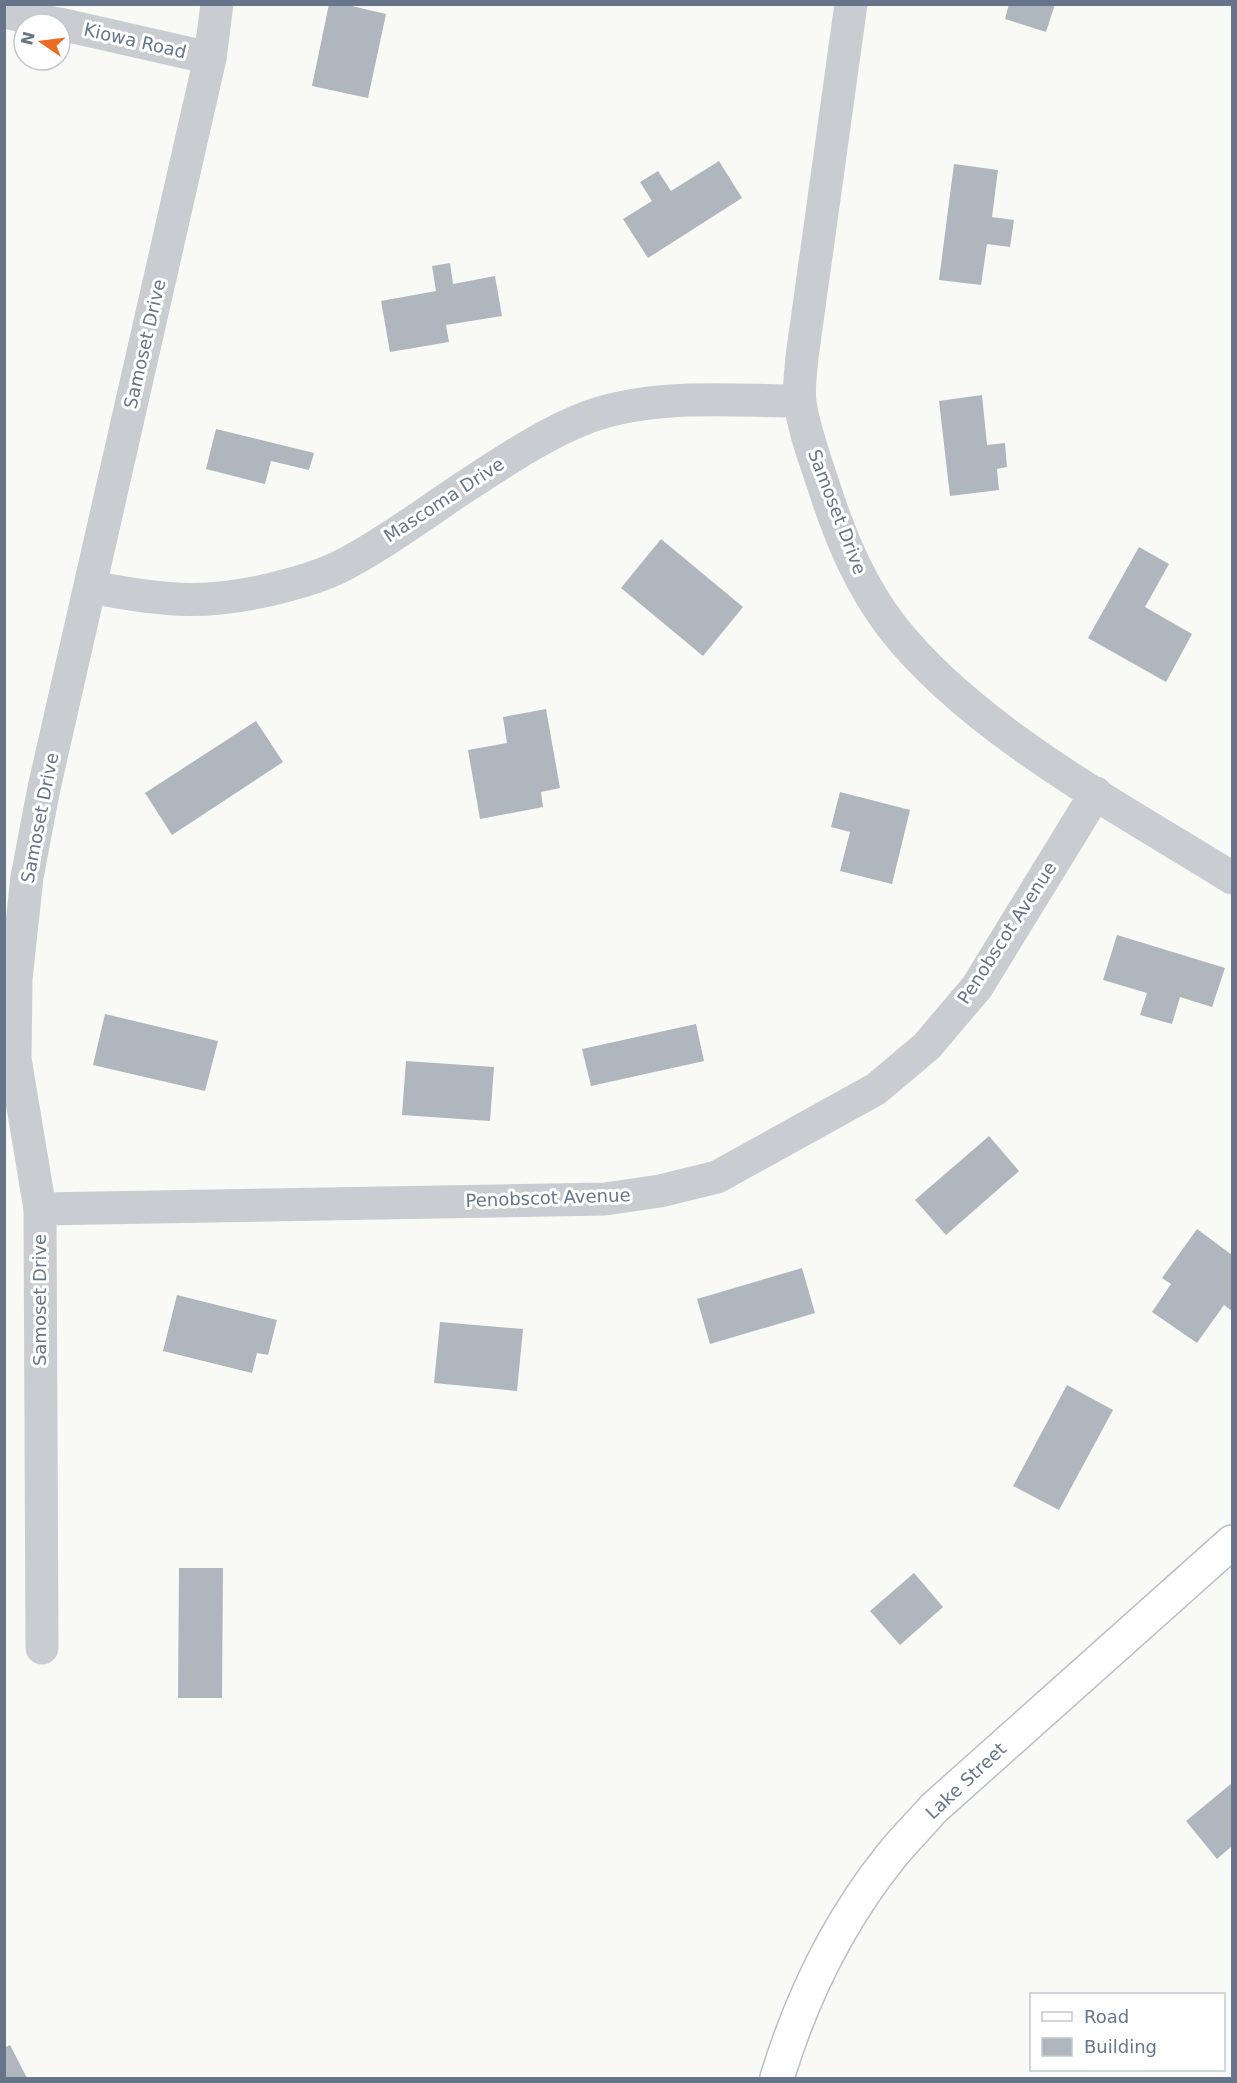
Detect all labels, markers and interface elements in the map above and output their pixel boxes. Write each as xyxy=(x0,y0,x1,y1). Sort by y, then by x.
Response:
north arrow xyxy=(12,12,72,72)
street label: Kiowa Road xyxy=(82,19,188,62)
text: N xyxy=(17,30,39,47)
street label: Samoset Drive xyxy=(119,277,170,411)
street label: Samoset Drive xyxy=(804,446,871,577)
street label: Mascoma Drive xyxy=(380,453,508,546)
street label: Samoset Drive xyxy=(17,751,62,885)
street label: Penobscot Avenue xyxy=(953,858,1060,1008)
street label: Penobscot Avenue xyxy=(465,1184,631,1211)
street label: Samoset Drive xyxy=(29,1234,50,1366)
street label: Lake Street xyxy=(921,1738,1010,1823)
legend xyxy=(1030,1993,1225,2071)
text: Road xyxy=(1084,2006,1129,2027)
text: Building xyxy=(1084,2036,1157,2057)

